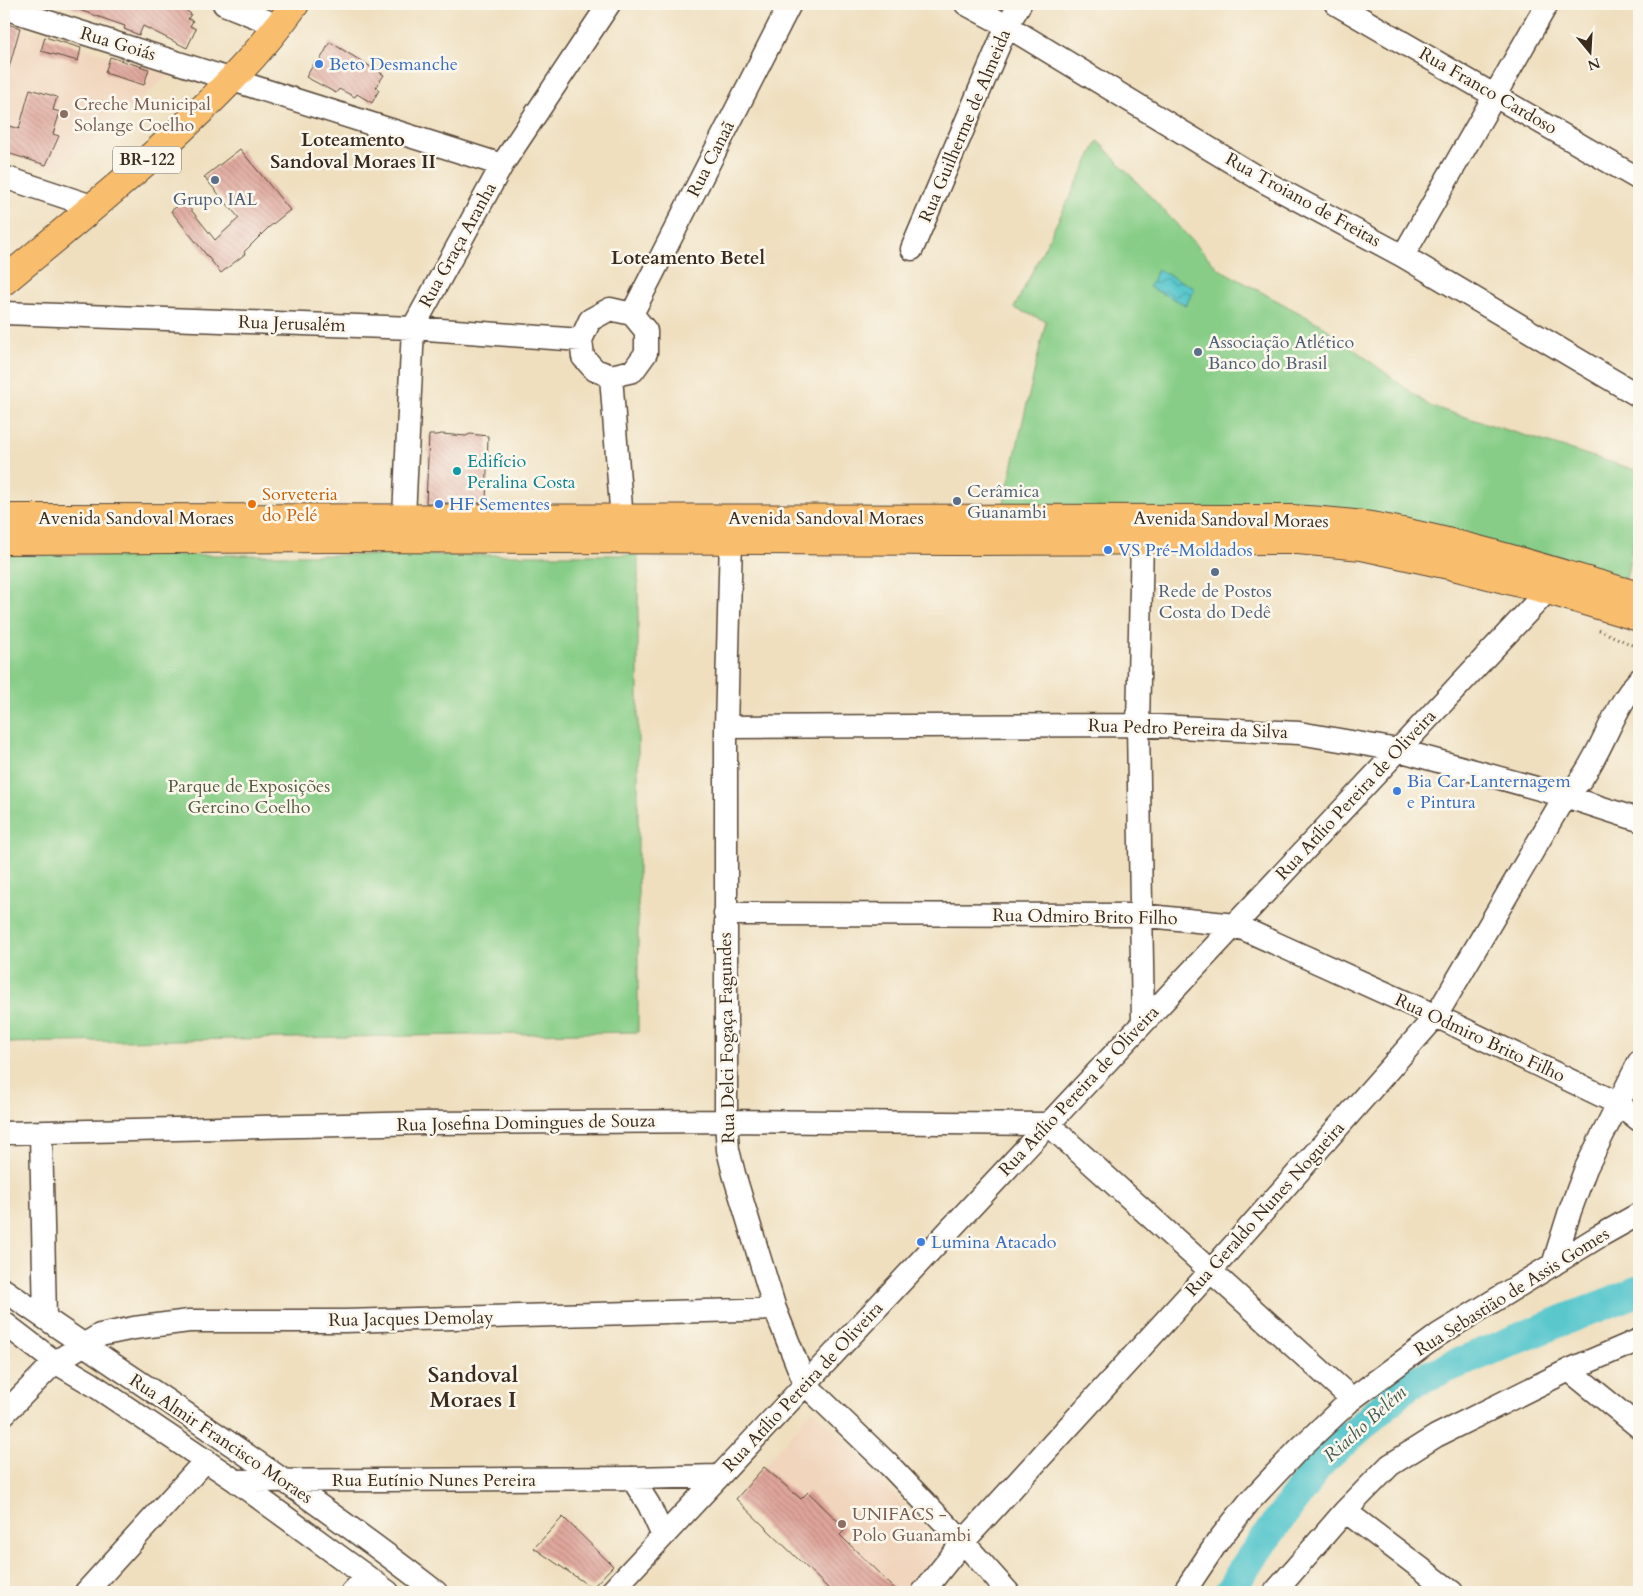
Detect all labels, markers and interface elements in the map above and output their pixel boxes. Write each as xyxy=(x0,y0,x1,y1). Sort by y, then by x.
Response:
street label: Rua Goiás xyxy=(77,21,159,67)
street label: Rua Guilherme de Almeida xyxy=(913,25,1017,226)
north arrow xyxy=(1566,28,1616,78)
street label: Rua Franco Cardoso xyxy=(1414,41,1562,141)
place label: Beto Desmanche xyxy=(329,52,458,77)
text: N xyxy=(1585,53,1603,75)
marker: Beto Desmanche xyxy=(313,58,325,70)
place label: Creche Municipal Solange Coelho xyxy=(74,92,211,138)
marker: Creche Municipal Solange Coelho xyxy=(58,108,70,120)
street label: Rua Canaã xyxy=(681,116,741,201)
district label: Loteamento Sandoval Moraes II xyxy=(270,127,436,175)
road number: BR-122 xyxy=(113,146,181,174)
street label: Rua Troiano de Freitas xyxy=(1221,147,1385,253)
marker: Grupo IAL xyxy=(209,174,221,186)
street label: Rua Graça Aranha xyxy=(413,178,503,312)
place label: Grupo IAL xyxy=(173,187,257,212)
district label: Loteamento Betel xyxy=(611,245,765,271)
street label: Rua Jerusalém xyxy=(238,310,347,338)
place label: Associação Atlético Banco do Brasil xyxy=(1208,330,1354,376)
marker: Associação Atlético Banco do Brasil xyxy=(1192,346,1204,358)
place label: Edifício Peralina Costa xyxy=(467,449,576,495)
marker: Edifício Peralina Costa xyxy=(451,465,463,477)
place label: Cerâmica Guanambi xyxy=(967,479,1047,525)
place label: Sorveteria do Pelé xyxy=(262,482,338,528)
place label: HF Sementes xyxy=(449,492,550,517)
marker: Cerâmica Guanambi xyxy=(951,495,963,507)
marker: Sorveteria do Pelé xyxy=(246,498,258,510)
marker: HF Sementes xyxy=(433,498,445,510)
street label: Avenida Sandoval Moraes xyxy=(38,506,234,531)
street label: Avenida Sandoval Moraes xyxy=(728,506,924,531)
street label: Avenida Sandoval Moraes xyxy=(1133,506,1329,534)
place label: VS Pré-Moldados xyxy=(1118,538,1252,563)
marker: VS Pré-Moldados xyxy=(1102,544,1114,556)
marker: Rede de Postos Costa do Dedê xyxy=(1209,566,1221,578)
place label: Rede de Postos Costa do Dedê xyxy=(1158,579,1272,625)
street label: Rua Atílio Pereira de Oliveira xyxy=(1270,704,1442,886)
street label: Rua Pedro Pereira da Silva xyxy=(1088,713,1289,745)
place label: Bia Car Lanternagem e Pintura xyxy=(1407,769,1571,815)
park label: Parque de Exposições Gercino Coelho xyxy=(168,774,330,820)
marker: Bia Car Lanternagem e Pintura xyxy=(1391,785,1403,797)
street label: Rua Odmiro Brito Filho xyxy=(992,903,1178,931)
street label: Rua Delci Fogaça Fagundes xyxy=(713,932,741,1144)
street label: Rua Odmiro Brito Filho xyxy=(1391,988,1569,1089)
street label: Rua Atílio Pereira de Oliveira xyxy=(993,1000,1165,1182)
street label: Rua Josefina Domingues de Souza xyxy=(396,1108,656,1138)
street label: Rua Geraldo Nunes Nogueira xyxy=(1180,1116,1351,1302)
street label: Rua Sebastião de Assis Gomes xyxy=(1410,1222,1614,1362)
place label: Lumina Atacado xyxy=(931,1230,1057,1255)
marker: Lumina Atacado xyxy=(915,1236,927,1248)
street label: Rua Atílio Pereira de Oliveira xyxy=(717,1296,889,1478)
street label: Rua Jacques Demolay xyxy=(328,1305,494,1333)
district label: Sandoval Moraes I xyxy=(428,1360,519,1415)
street label: Rua Almir Francisco Moraes xyxy=(124,1368,318,1510)
water label: Riacho Belém xyxy=(1318,1379,1413,1468)
street label: Rua Eutínio Nunes Pereira xyxy=(332,1468,536,1493)
place label: UNIFACS - Polo Guanambi xyxy=(852,1502,971,1548)
marker: UNIFACS - Polo Guanambi xyxy=(836,1518,848,1530)

